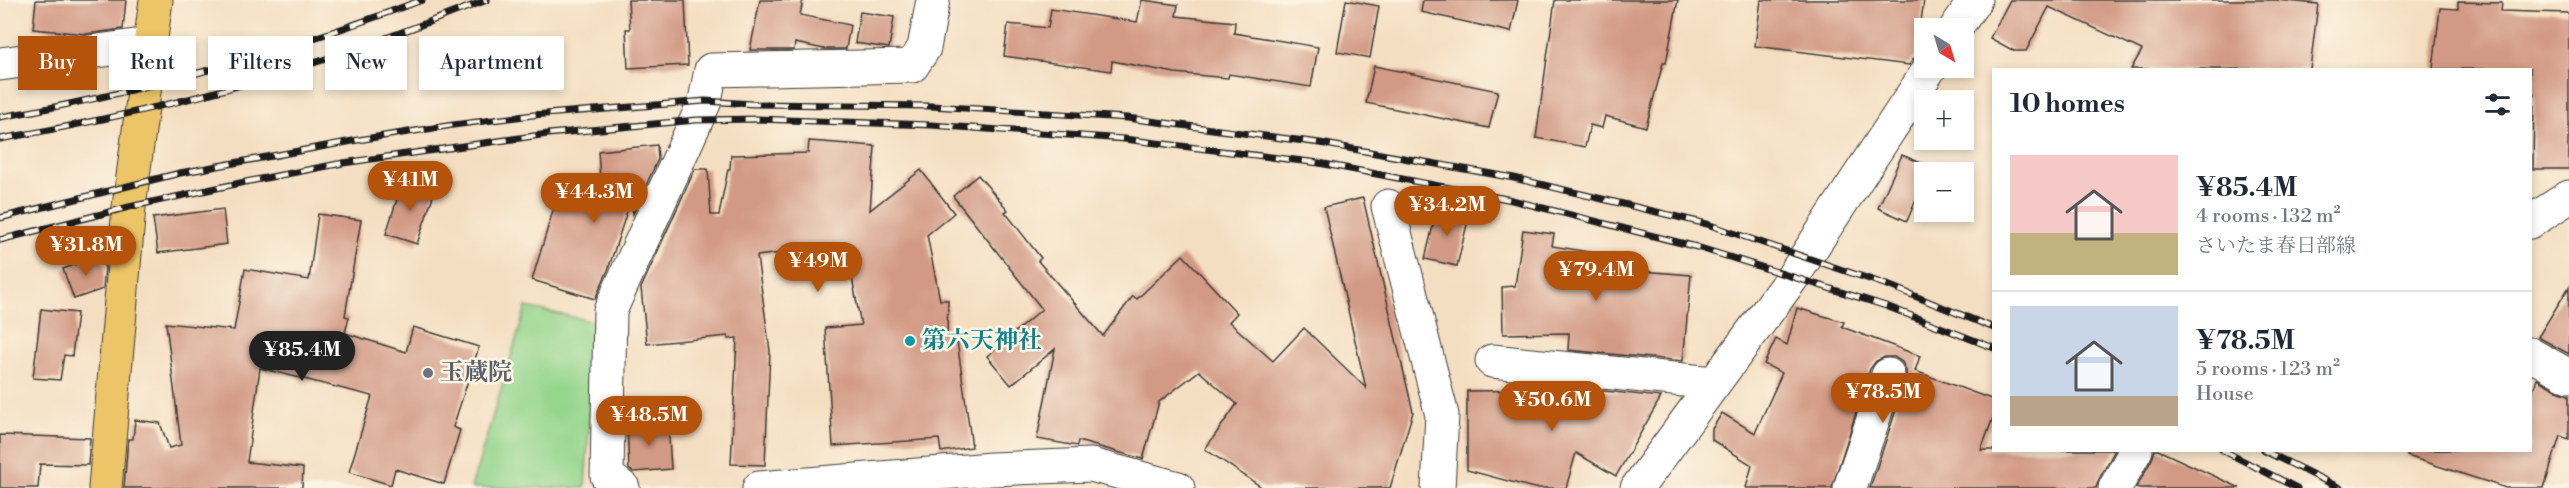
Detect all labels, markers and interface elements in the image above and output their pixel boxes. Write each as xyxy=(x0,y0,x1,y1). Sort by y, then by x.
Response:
north arrow xyxy=(1914,18,1974,78)
map controls xyxy=(1914,18,1974,222)
chip: Buy xyxy=(18,36,97,90)
chip: Rent xyxy=(109,36,196,90)
chip: Filters xyxy=(208,36,313,90)
chip: New xyxy=(325,36,407,90)
chip: Apartment xyxy=(419,36,564,90)
text: 10 homes xyxy=(2010,88,2125,120)
icon: filters xyxy=(2481,88,2514,121)
button: + xyxy=(1914,90,1974,150)
pin: ¥41M xyxy=(374,161,446,212)
button: − xyxy=(1914,162,1974,222)
text: ¥41M xyxy=(382,168,438,193)
text: ¥85.4M xyxy=(2196,172,2297,204)
pin: ¥44.3M xyxy=(545,173,643,224)
icon: home xyxy=(2058,179,2130,251)
text: ¥44.3M xyxy=(555,180,633,205)
pin: ¥34.2M xyxy=(1398,186,1496,237)
text: ¥34.2M xyxy=(1408,193,1486,218)
text: 4 rooms · 132 m² xyxy=(2196,204,2340,229)
pin: ¥31.8M xyxy=(37,226,135,277)
text: ¥31.8M xyxy=(49,233,123,258)
text: さいたま春日部線 xyxy=(2196,234,2356,259)
pin: ¥49M xyxy=(782,242,854,293)
text: ¥49M xyxy=(788,249,848,274)
pin: ¥79.4M xyxy=(1547,251,1645,302)
text: ¥79.4M xyxy=(1558,258,1634,283)
text: ¥78.5M xyxy=(2196,325,2295,357)
place label: 第六天神社 xyxy=(922,326,1042,356)
icon: home xyxy=(2058,330,2130,402)
pin: ¥85.4M xyxy=(253,331,351,382)
marker: 第六天神社 xyxy=(903,334,917,348)
text: ¥85.4M xyxy=(263,338,341,363)
text: 5 rooms · 123 m² xyxy=(2196,357,2340,382)
place label: 玉蔵院 xyxy=(440,358,512,388)
marker: 玉蔵院 xyxy=(421,366,435,380)
pin: ¥78.5M xyxy=(1834,373,1932,424)
text: ¥78.5M xyxy=(1845,380,1921,405)
pin: ¥50.6M xyxy=(1503,381,1601,432)
text: House xyxy=(2196,382,2254,407)
text: ¥50.6M xyxy=(1513,388,1591,413)
pin: ¥48.5M xyxy=(600,396,698,447)
text: ¥48.5M xyxy=(610,403,688,428)

